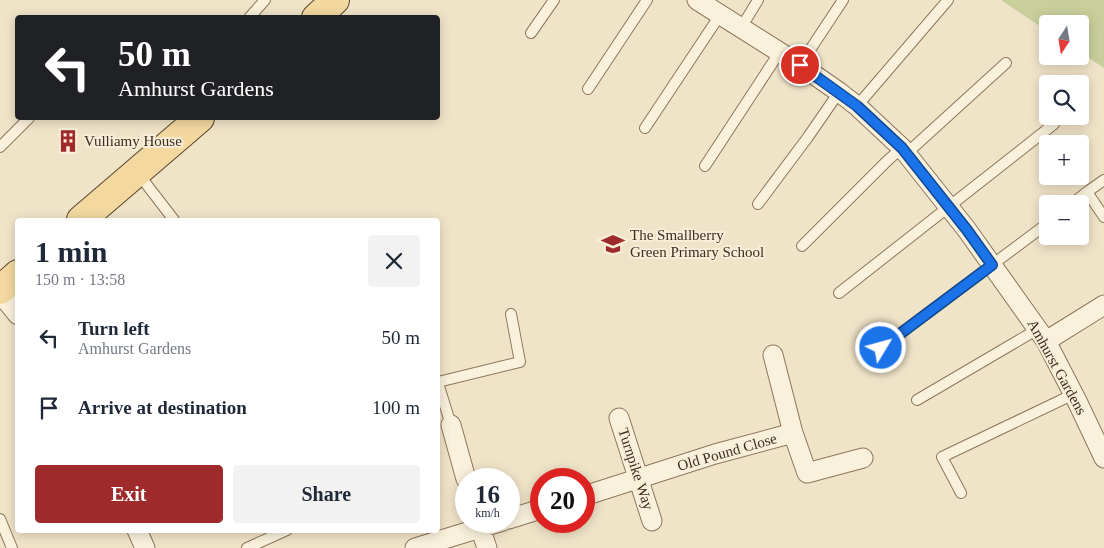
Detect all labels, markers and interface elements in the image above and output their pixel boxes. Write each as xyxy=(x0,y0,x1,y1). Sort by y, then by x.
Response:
north arrow xyxy=(1039,15,1089,65)
map controls xyxy=(1039,15,1089,245)
icon: left xyxy=(35,35,100,100)
text: 50 m xyxy=(118,35,191,74)
pin xyxy=(779,44,821,86)
icon: arrive xyxy=(786,51,814,79)
button: search xyxy=(1039,75,1089,125)
text: Amhurst Gardens xyxy=(118,76,274,101)
building icon: Vulliamy House xyxy=(55,128,81,154)
place label: Vulliamy House xyxy=(84,133,182,149)
button: + xyxy=(1039,135,1089,185)
button: − xyxy=(1039,195,1089,245)
place label: The Smallberry Green Primary School xyxy=(630,227,764,260)
school or university icon: The Smallberry Green Primary School xyxy=(600,231,626,257)
text: 1 min xyxy=(35,235,108,268)
button: close xyxy=(368,235,420,287)
text: 150 m · 13:58 xyxy=(35,271,125,288)
street label: Amhurst Gardens xyxy=(1024,317,1090,417)
text: Turn left xyxy=(78,318,150,339)
position arrow xyxy=(854,321,906,373)
icon: left xyxy=(35,324,63,352)
text: 50 m xyxy=(381,327,420,348)
text: Amhurst Gardens xyxy=(78,340,191,357)
icon: arrive xyxy=(35,394,63,422)
text: Arrive at destination xyxy=(78,397,247,418)
text: 100 m xyxy=(372,397,420,418)
street label: Turnpike Way xyxy=(615,426,657,512)
street label: Old Pound Close xyxy=(676,430,779,474)
button: Exit xyxy=(35,465,223,523)
button: Share xyxy=(233,465,420,523)
speed limit sign: 20 xyxy=(530,468,595,533)
text: 16 xyxy=(475,481,500,508)
text: km/h xyxy=(475,506,500,520)

